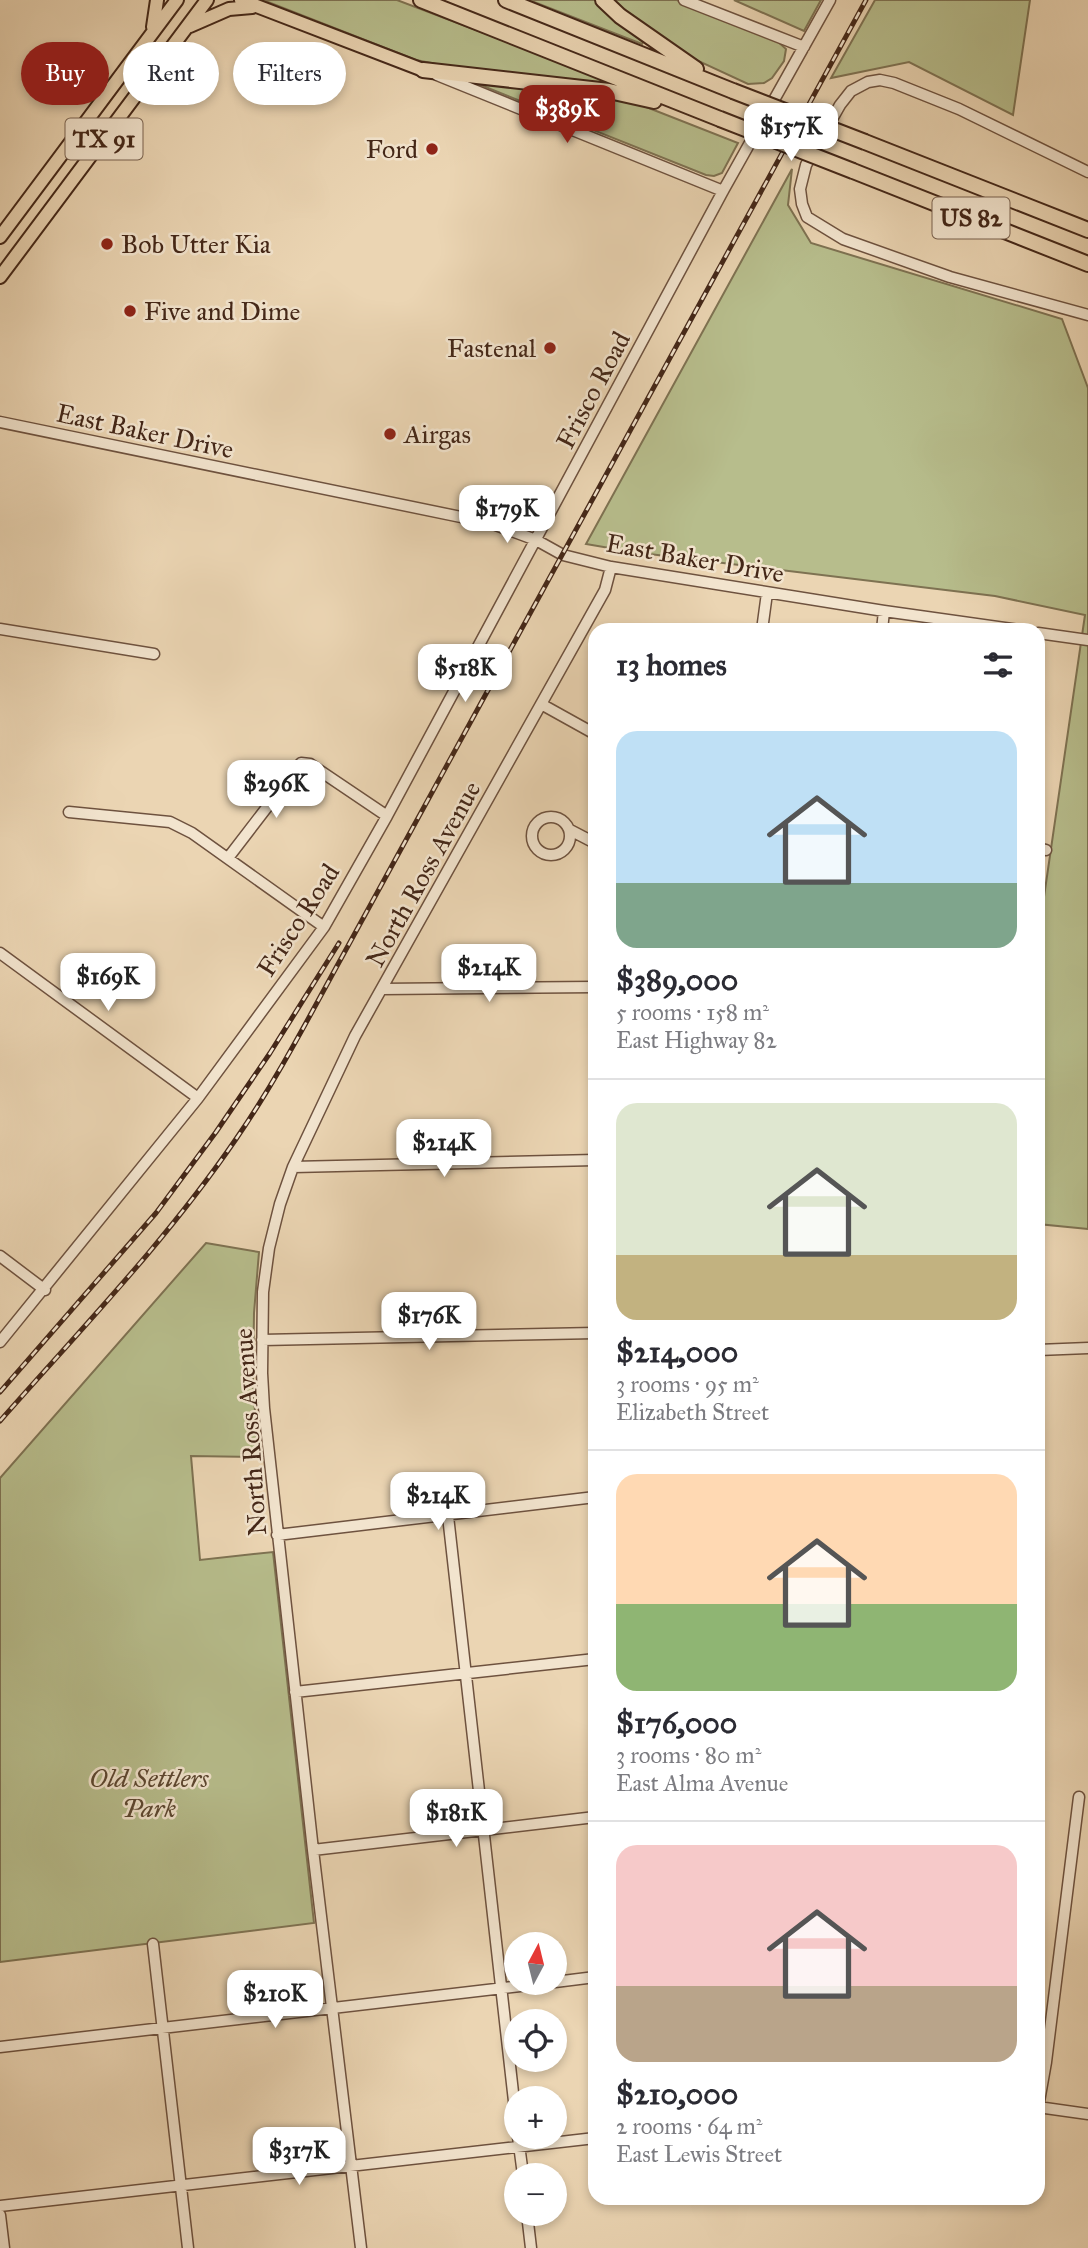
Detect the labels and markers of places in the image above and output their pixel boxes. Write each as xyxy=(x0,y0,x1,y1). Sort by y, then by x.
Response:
pin: $389K xyxy=(518,86,616,145)
pin: $157K xyxy=(742,104,840,163)
place label: Ford xyxy=(366,133,418,165)
marker: Ford xyxy=(424,141,440,157)
place label: Bob Utter Kia xyxy=(121,228,271,260)
marker: Bob Utter Kia xyxy=(99,236,115,252)
place label: Five and Dime xyxy=(144,295,301,327)
marker: Five and Dime xyxy=(122,303,138,319)
place label: Fastenal xyxy=(447,332,536,364)
marker: Fastenal xyxy=(542,340,558,356)
place label: Airgas xyxy=(403,418,471,450)
marker: Airgas xyxy=(382,426,398,442)
pin: $179K xyxy=(458,486,556,545)
pin: $518K xyxy=(416,644,514,704)
pin: $296K xyxy=(227,760,325,820)
pin: $214K xyxy=(440,944,538,1004)
pin: $169K xyxy=(59,954,157,1013)
pin: $214K xyxy=(395,1120,493,1179)
pin: $176K xyxy=(380,1292,478,1352)
pin: $214K xyxy=(389,1472,487,1532)
pin: $181K xyxy=(407,1790,505,1849)
pin: $210K xyxy=(226,1970,324,2030)
pin: $317K xyxy=(250,2128,348,2187)

